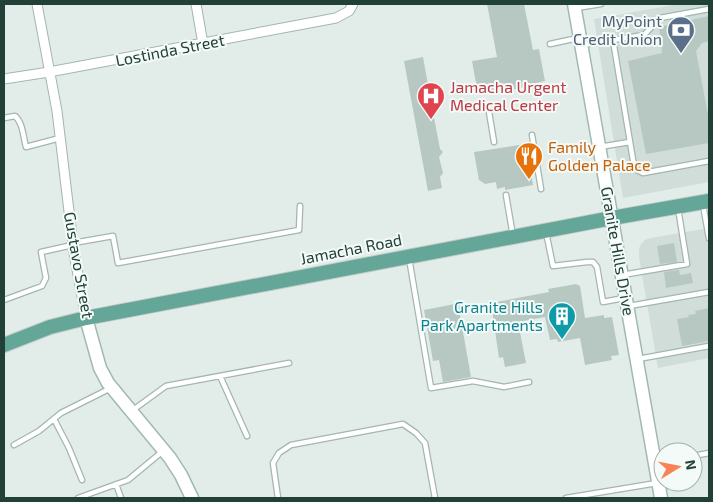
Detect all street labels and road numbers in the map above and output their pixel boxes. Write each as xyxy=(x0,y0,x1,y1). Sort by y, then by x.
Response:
street label: Lostinda Street xyxy=(114,30,226,69)
street label: Granite Hills Drive xyxy=(598,185,639,317)
street label: Gustavo Street xyxy=(61,210,98,320)
street label: Jamacha Road xyxy=(298,229,403,268)

